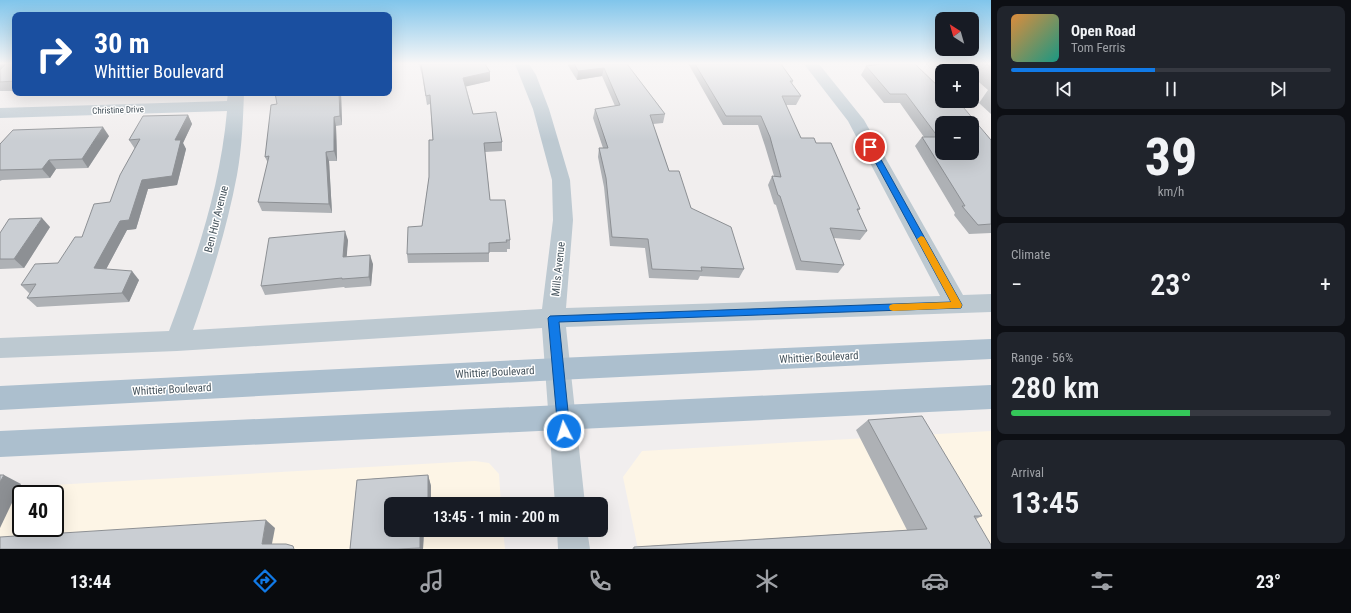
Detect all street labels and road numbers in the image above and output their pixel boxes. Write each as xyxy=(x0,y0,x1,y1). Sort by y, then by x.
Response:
street label: Christine Drive xyxy=(92,104,144,116)
street label: Ben Hur Avenue xyxy=(202,184,231,254)
street label: Mills Avenue xyxy=(549,241,568,297)
street label: Whittier Boulevard xyxy=(779,349,859,366)
street label: Whittier Boulevard xyxy=(455,364,535,381)
street label: Whittier Boulevard xyxy=(132,381,212,398)

